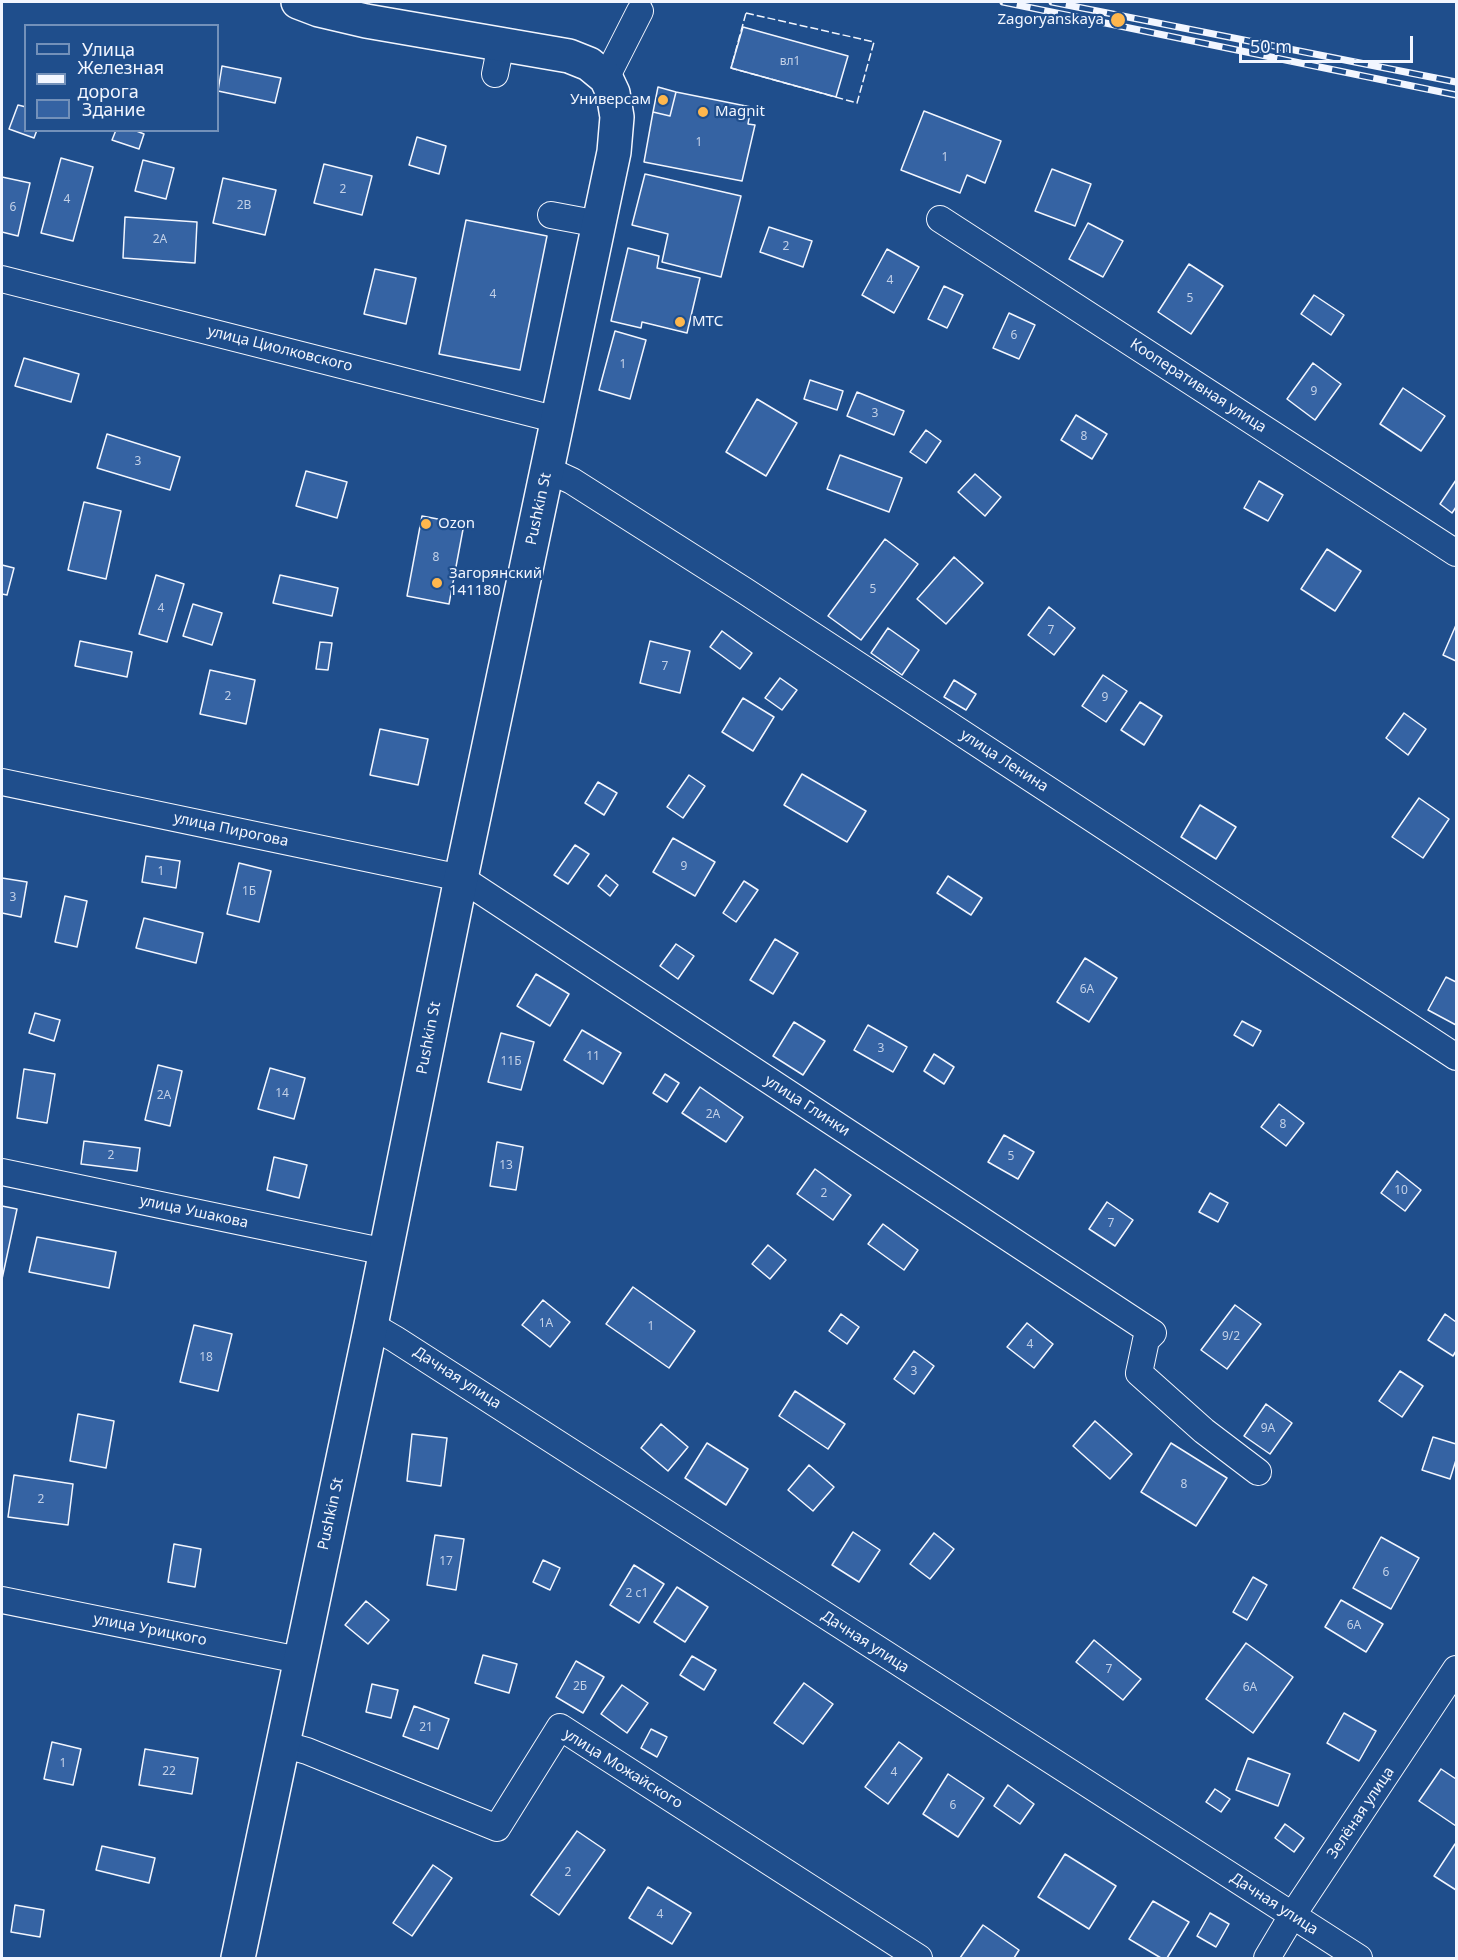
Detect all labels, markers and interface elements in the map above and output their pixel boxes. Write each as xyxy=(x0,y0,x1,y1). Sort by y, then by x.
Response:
place label: Zagoryanskaya xyxy=(998,11,1104,29)
marker: Zagoryanskaya xyxy=(1109,11,1127,29)
legend xyxy=(24,24,219,132)
scale bar xyxy=(1242,24,1416,62)
text: 50 m xyxy=(1250,34,1292,58)
text: Улица xyxy=(82,37,135,61)
text: Железная дорога xyxy=(78,55,164,103)
house number: вл1 xyxy=(780,55,800,69)
place label: Универсам xyxy=(570,91,651,109)
marker: Универсам xyxy=(656,93,670,107)
text: Здание xyxy=(82,97,145,121)
place label: Magnit xyxy=(715,103,765,121)
marker: Magnit xyxy=(696,105,710,119)
house number: 1 xyxy=(696,136,702,150)
house number: 1 xyxy=(942,151,948,165)
house number: 2 xyxy=(340,183,346,197)
house number: 4 xyxy=(64,193,70,207)
house number: 2В xyxy=(237,199,251,213)
house number: 6 xyxy=(10,201,16,215)
house number: 2А xyxy=(153,233,167,247)
house number: 2 xyxy=(783,240,789,254)
house number: 4 xyxy=(887,274,893,288)
house number: 4 xyxy=(490,288,496,302)
house number: 5 xyxy=(1187,292,1193,306)
place label: МТС xyxy=(692,313,723,331)
marker: МТС xyxy=(673,315,687,329)
street label: улица Циолковского xyxy=(206,322,354,376)
house number: 6 xyxy=(1011,329,1017,343)
street label: Кооперативная улица xyxy=(1126,335,1270,437)
house number: 1 xyxy=(620,358,626,372)
house number: 9 xyxy=(1311,385,1317,399)
house number: 3 xyxy=(872,407,878,421)
house number: 8 xyxy=(1081,430,1087,444)
house number: 3 xyxy=(135,455,141,469)
street label: Pushkin St xyxy=(523,471,555,547)
place label: Ozon xyxy=(438,515,475,533)
marker: Ozon xyxy=(419,517,433,531)
house number: 8 xyxy=(433,551,439,565)
place label: Загорянский 141180 xyxy=(449,565,542,600)
marker: Загорянский 141180 xyxy=(430,576,444,590)
house number: 5 xyxy=(870,583,876,597)
house number: 4 xyxy=(158,602,164,616)
house number: 7 xyxy=(1048,624,1054,638)
house number: 7 xyxy=(662,660,668,674)
house number: 2 xyxy=(225,690,231,704)
house number: 9 xyxy=(1102,691,1108,705)
street label: улица Ленина xyxy=(957,726,1051,796)
street label: улица Пирогова xyxy=(172,809,290,851)
house number: 9 xyxy=(681,860,687,874)
house number: 1 xyxy=(158,865,164,879)
house number: 1Б xyxy=(242,885,256,899)
house number: 3 xyxy=(10,891,16,905)
house number: 6А xyxy=(1080,983,1094,997)
street label: Pushkin St xyxy=(413,1000,445,1076)
house number: 3 xyxy=(878,1042,884,1056)
house number: 11 xyxy=(586,1050,600,1064)
house number: 11Б xyxy=(500,1055,522,1069)
street label: улица Глинки xyxy=(761,1072,853,1140)
house number: 14 xyxy=(275,1087,289,1101)
house number: 2А xyxy=(157,1089,171,1103)
house number: 2А xyxy=(706,1108,720,1122)
house number: 8 xyxy=(1280,1118,1286,1132)
house number: 2 xyxy=(108,1149,114,1163)
house number: 5 xyxy=(1008,1150,1014,1164)
house number: 13 xyxy=(499,1159,513,1173)
house number: 10 xyxy=(1394,1184,1408,1198)
house number: 2 xyxy=(821,1187,827,1201)
street label: улица Ушакова xyxy=(138,1192,250,1232)
house number: 7 xyxy=(1108,1217,1114,1231)
house number: 1А xyxy=(539,1317,553,1331)
house number: 1 xyxy=(648,1320,654,1334)
house number: 9/2 xyxy=(1222,1330,1240,1344)
house number: 4 xyxy=(1027,1338,1033,1352)
street label: Дачная улица xyxy=(410,1343,504,1413)
house number: 18 xyxy=(199,1351,213,1365)
house number: 3 xyxy=(911,1365,917,1379)
house number: 9А xyxy=(1261,1422,1275,1436)
street label: Pushkin St xyxy=(315,1476,347,1552)
house number: 8 xyxy=(1181,1478,1187,1492)
house number: 2 xyxy=(38,1493,44,1507)
house number: 17 xyxy=(439,1555,453,1569)
house number: 6 xyxy=(1383,1566,1389,1580)
house number: 2 с1 xyxy=(626,1587,648,1601)
street label: Дачная улица xyxy=(818,1607,912,1677)
street label: улица Урицкого xyxy=(92,1610,208,1650)
house number: 6А xyxy=(1347,1619,1361,1633)
house number: 7 xyxy=(1106,1663,1112,1677)
house number: 2Б xyxy=(573,1680,587,1694)
house number: 6А xyxy=(1243,1681,1257,1695)
house number: 21 xyxy=(419,1721,433,1735)
street label: улица Можайского xyxy=(560,1725,686,1813)
house number: 1 xyxy=(60,1757,66,1771)
street label: Зелёная улица xyxy=(1324,1764,1398,1862)
house number: 22 xyxy=(162,1765,176,1779)
house number: 4 xyxy=(891,1766,897,1780)
house number: 6 xyxy=(950,1799,956,1813)
house number: 2 xyxy=(565,1866,571,1880)
street label: Дачная улица xyxy=(1227,1869,1321,1939)
house number: 4 xyxy=(657,1908,663,1922)

